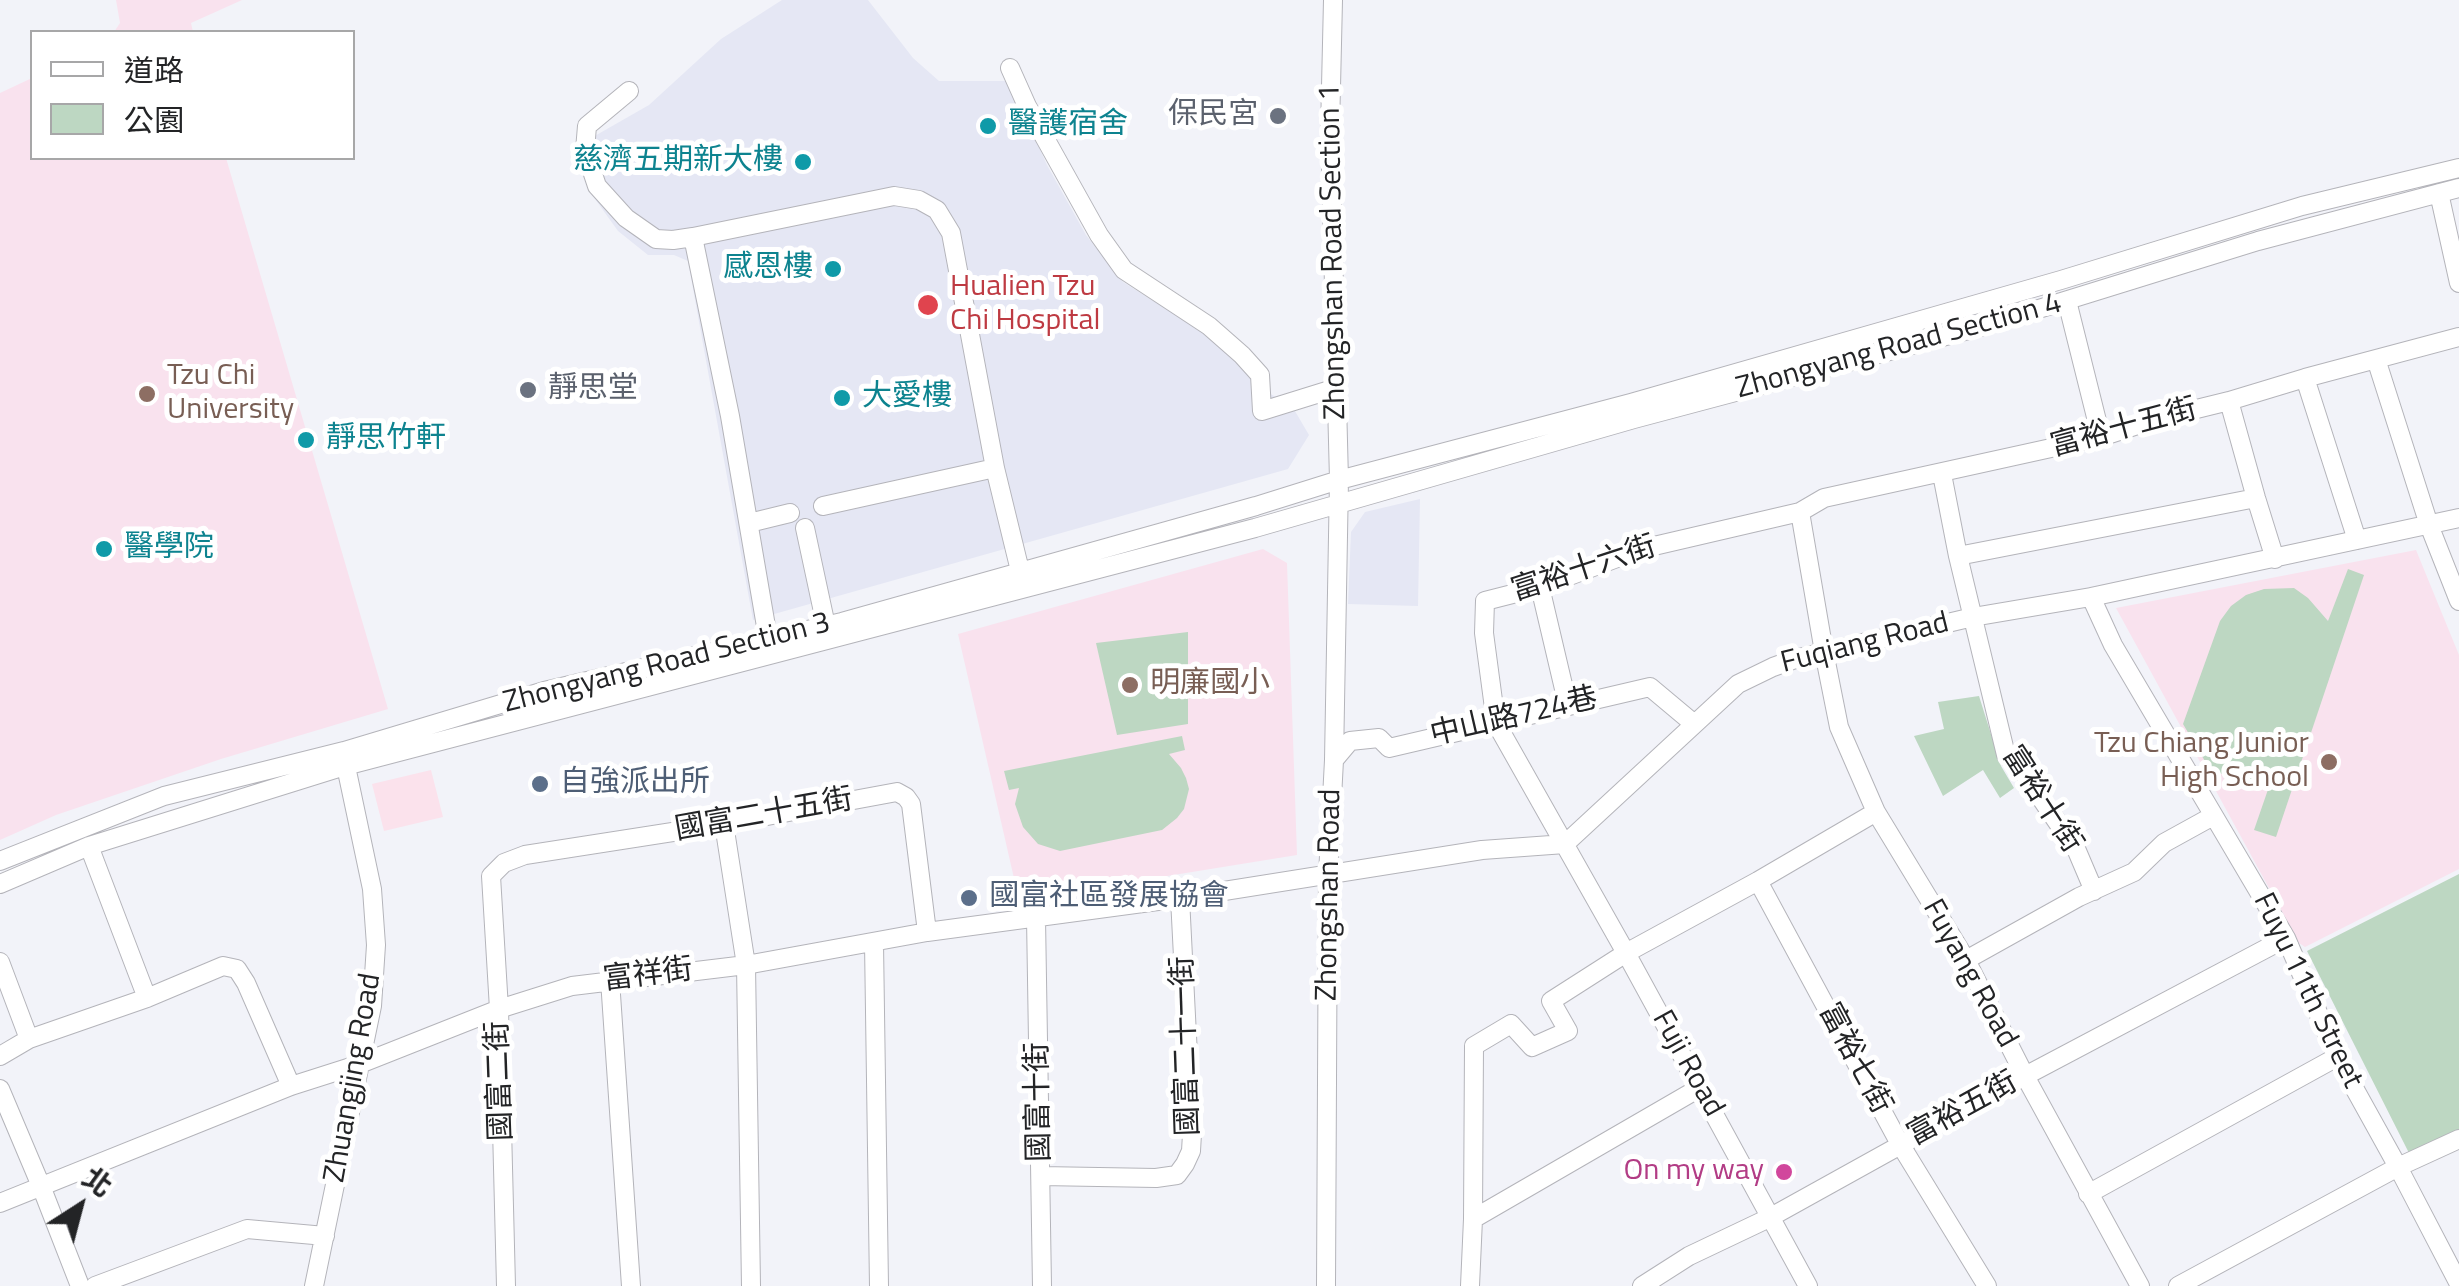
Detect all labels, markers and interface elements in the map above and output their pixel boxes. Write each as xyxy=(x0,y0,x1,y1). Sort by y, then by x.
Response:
legend xyxy=(30,30,355,160)
text: 道路 xyxy=(124,47,184,93)
street label: Zhongshan Road Section 1 xyxy=(1313,84,1355,420)
text: 公園 xyxy=(124,97,184,143)
place label: 保民宮 xyxy=(1168,98,1258,134)
marker: 保民宮 xyxy=(1267,105,1289,127)
place label: 醫護宿舍 xyxy=(1008,108,1128,144)
marker: 醫護宿舍 xyxy=(977,115,999,137)
place label: 慈濟五期新大樓 xyxy=(573,144,783,180)
marker: 慈濟五期新大樓 xyxy=(792,151,814,173)
place label: 感恩樓 xyxy=(723,251,813,287)
marker: 感恩樓 xyxy=(822,258,844,280)
place label: Hualien Tzu Chi Hospital xyxy=(950,270,1100,340)
street label: Zhongyang Road Section 4 xyxy=(1732,286,2066,408)
marker: Hualien Tzu Chi Hospital xyxy=(915,292,941,318)
place label: Tzu Chi University xyxy=(167,359,294,430)
place label: 靜思堂 xyxy=(548,372,638,408)
marker: 靜思堂 xyxy=(517,379,539,401)
place label: 大愛樓 xyxy=(862,380,952,416)
marker: Tzu Chi University xyxy=(136,383,158,405)
marker: 大愛樓 xyxy=(831,387,853,409)
street label: 富裕十五街 xyxy=(2047,392,2201,466)
place label: 靜思竹軒 xyxy=(326,422,446,458)
marker: 靜思竹軒 xyxy=(295,429,317,451)
street label: 富裕十六街 xyxy=(1507,530,1661,610)
place label: 醫學院 xyxy=(124,531,214,567)
marker: 醫學院 xyxy=(93,538,115,560)
street label: Zhongyang Road Section 3 xyxy=(500,606,834,722)
street label: Fuqiang Road xyxy=(1777,606,1953,682)
place label: 明廉國小 xyxy=(1150,667,1270,703)
marker: 明廉國小 xyxy=(1119,674,1141,696)
street label: 中山路724巷 xyxy=(1427,681,1601,755)
place label: Tzu Chiang Junior High School xyxy=(2094,727,2309,798)
street label: 富裕十街 xyxy=(1993,740,2089,860)
marker: Tzu Chiang Junior High School xyxy=(2318,751,2340,773)
place label: 自強派出所 xyxy=(560,766,710,802)
marker: 自強派出所 xyxy=(529,773,551,795)
street label: 國富二十五街 xyxy=(672,783,856,849)
street label: Zhongshan Road xyxy=(1310,789,1350,1001)
place label: 國富社區發展協會 xyxy=(989,880,1229,916)
marker: 國富社區發展協會 xyxy=(958,887,980,909)
street label: Fuyu 11th Street xyxy=(2244,888,2370,1094)
street label: Fuyang Road xyxy=(1914,894,2024,1054)
street label: 富祥街 xyxy=(601,953,695,999)
street label: 國富二十一街 xyxy=(1166,955,1208,1137)
street label: Zhuangjing Road xyxy=(318,971,390,1185)
street label: 富裕七街 xyxy=(1810,998,1898,1120)
street label: Fuji Road xyxy=(1643,1005,1731,1123)
street label: 國富二街 xyxy=(481,1020,521,1142)
street label: 國富十街 xyxy=(1021,1042,1059,1162)
street label: 富裕五街 xyxy=(1902,1065,2024,1155)
place label: On my way xyxy=(1623,1154,1764,1190)
north arrow xyxy=(30,1156,130,1256)
text: 北 xyxy=(74,1156,122,1207)
marker: On my way xyxy=(1773,1161,1795,1183)

